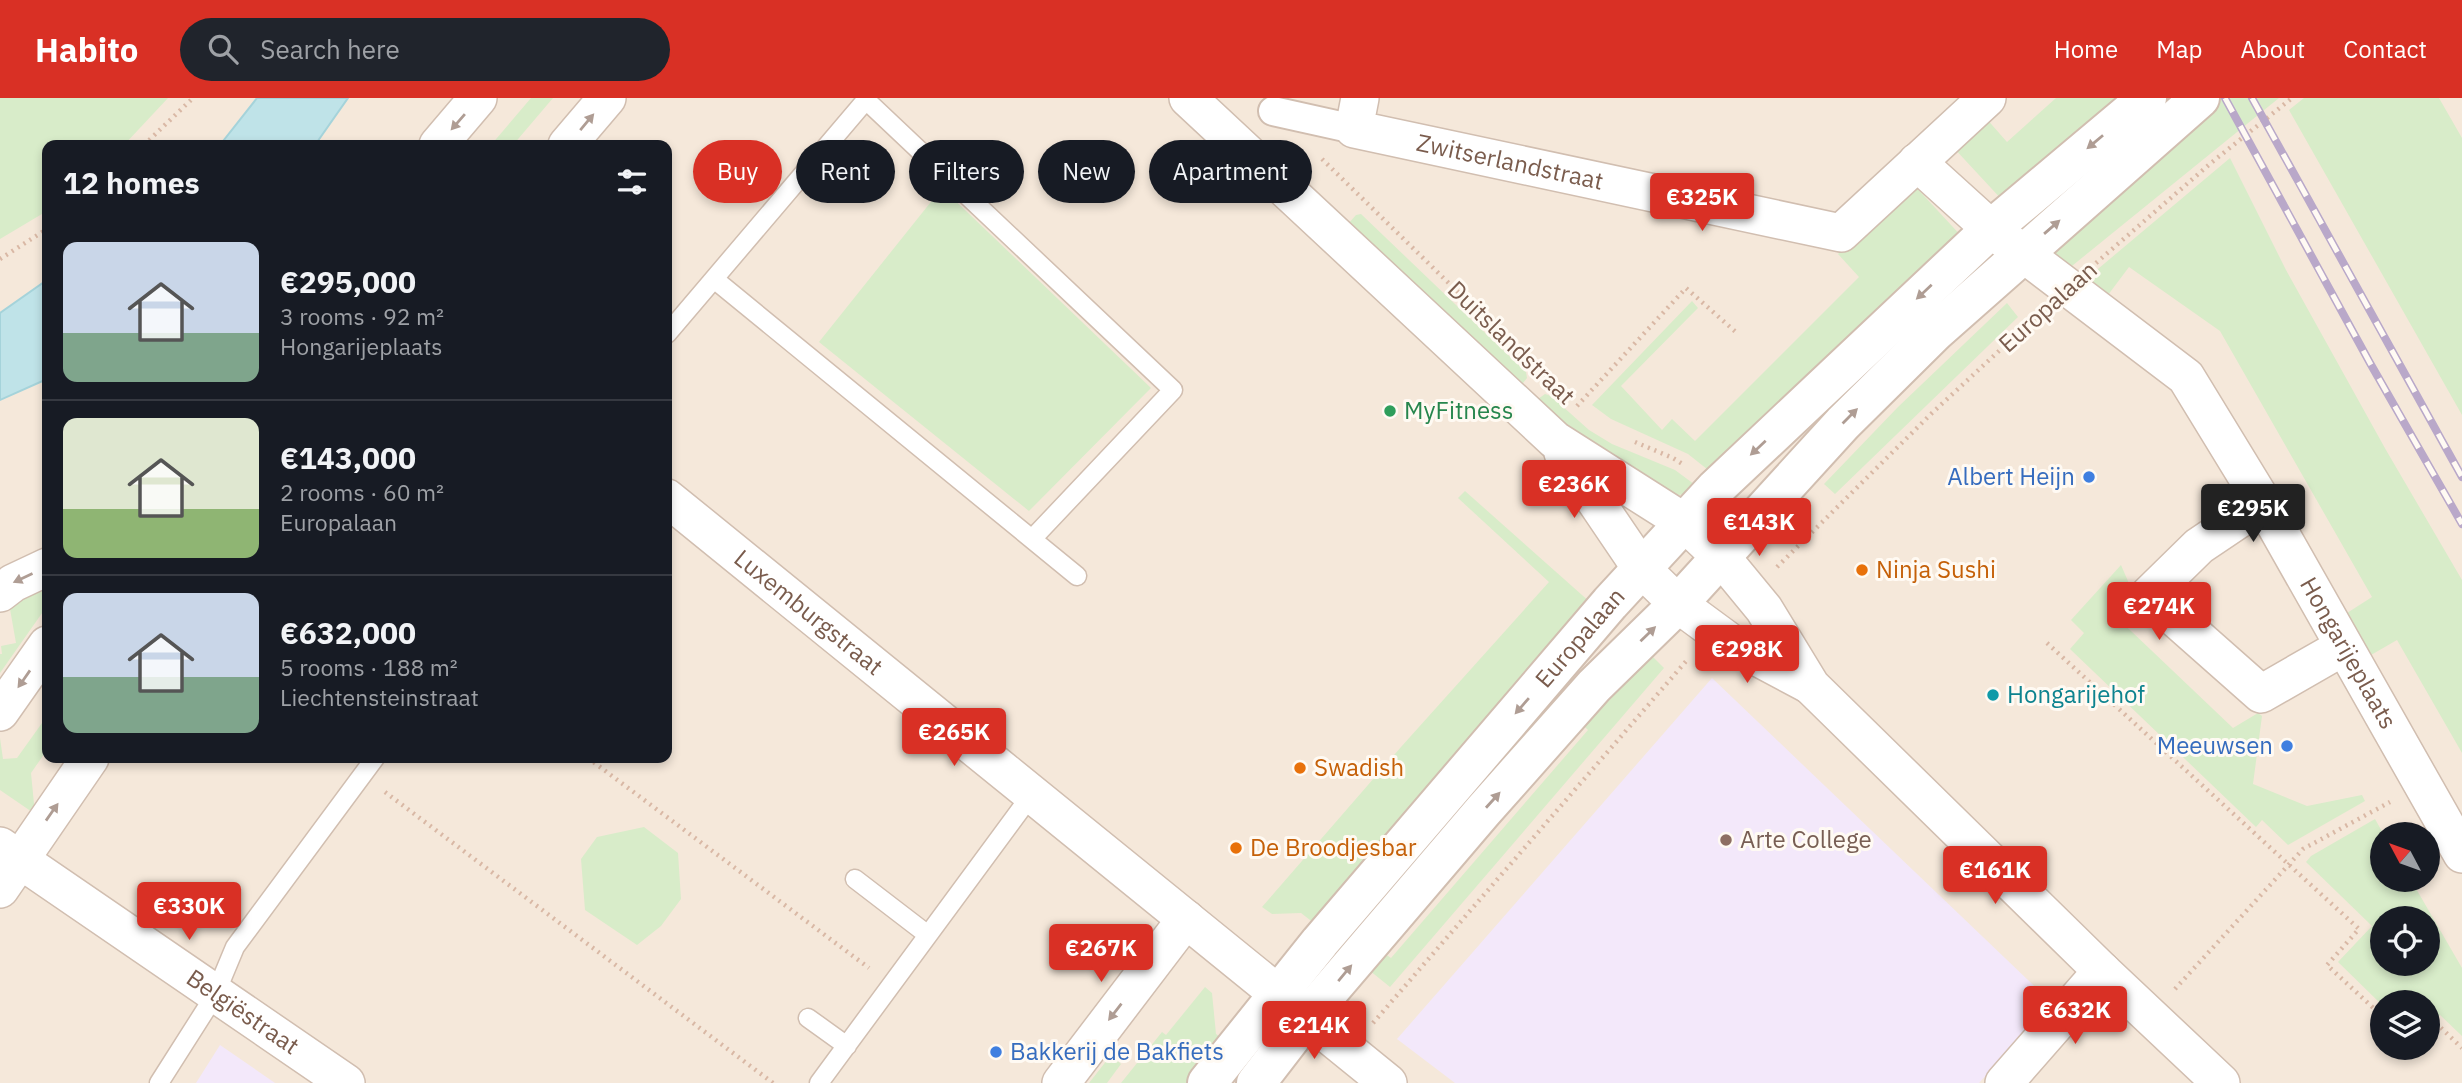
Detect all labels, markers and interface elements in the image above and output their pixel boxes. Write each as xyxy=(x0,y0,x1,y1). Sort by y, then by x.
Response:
search box xyxy=(180,18,670,81)
text: Habito xyxy=(35,28,138,71)
icon: search xyxy=(204,30,242,68)
text: Search here xyxy=(260,32,400,66)
text: Home xyxy=(2054,33,2118,65)
text: Map xyxy=(2156,33,2202,65)
text: About xyxy=(2240,33,2305,65)
text: Contact xyxy=(2343,33,2427,65)
one-way arrow xyxy=(451,113,466,130)
one-way arrow xyxy=(579,113,594,130)
street label: Zwitserlandstraat xyxy=(1414,126,1606,197)
one-way arrow xyxy=(2086,134,2104,150)
chip: Buy xyxy=(693,140,782,203)
chip: Rent xyxy=(796,140,895,203)
chip: Filters xyxy=(909,140,1024,203)
chip: New xyxy=(1038,140,1135,203)
chip: Apartment xyxy=(1149,140,1312,203)
text: 12 homes xyxy=(63,163,200,202)
icon: filters xyxy=(613,163,651,201)
pin: €325K xyxy=(1653,174,1751,233)
text: €325K xyxy=(1666,181,1738,211)
one-way arrow xyxy=(2043,220,2060,236)
street label: Europalaan xyxy=(1991,253,2103,359)
text: €295,000 xyxy=(280,262,416,301)
icon: home xyxy=(119,270,203,354)
street label: Duitslandstraat xyxy=(1441,273,1582,411)
one-way arrow xyxy=(1915,284,1933,300)
text: 3 rooms · 92 m² xyxy=(280,301,444,331)
text: Hongarijeplaats xyxy=(280,331,443,361)
place label: MyFitness xyxy=(1404,394,1513,426)
marker: MyFitness xyxy=(1382,403,1398,419)
one-way arrow xyxy=(1842,408,1858,424)
text: €143,000 xyxy=(280,438,416,477)
one-way arrow xyxy=(1750,439,1767,455)
icon: home xyxy=(119,446,203,530)
pin: €236K xyxy=(1525,460,1623,520)
place label: Albert Heijn xyxy=(1947,460,2075,492)
text: €236K xyxy=(1538,468,1610,498)
marker: Albert Heijn xyxy=(2081,469,2097,485)
text: 2 rooms · 60 m² xyxy=(280,477,444,507)
pin: €295K xyxy=(2204,484,2302,544)
text: €295K xyxy=(2217,492,2289,522)
pin: €143K xyxy=(1710,498,1808,558)
text: €143K xyxy=(1723,506,1795,536)
text: Europalaan xyxy=(280,507,397,537)
street label: Luxemburgstraat xyxy=(728,542,890,682)
place label: Ninja Sushi xyxy=(1876,553,1996,585)
marker: Ninja Sushi xyxy=(1854,562,1870,578)
street label: Hongarijeplaats xyxy=(2293,571,2405,734)
one-way arrow xyxy=(13,573,33,584)
street label: Europalaan xyxy=(1528,580,1631,694)
pin: €274K xyxy=(2110,582,2208,642)
text: €274K xyxy=(2123,590,2195,620)
text: €632,000 xyxy=(280,613,416,652)
icon: home xyxy=(119,621,203,705)
one-way arrow xyxy=(1639,626,1656,642)
pin: €298K xyxy=(1698,626,1796,685)
text: €298K xyxy=(1711,633,1783,663)
text: 5 rooms · 188 m² xyxy=(280,652,458,682)
one-way arrow xyxy=(17,670,31,688)
place label: Hongarijehof xyxy=(2007,678,2145,710)
text: Liechtensteinstraat xyxy=(280,682,479,712)
marker: Hongarijehof xyxy=(1985,687,2001,703)
one-way arrow xyxy=(1515,697,1530,714)
pin: €265K xyxy=(905,708,1003,768)
text: €265K xyxy=(918,716,990,746)
place label: Meeuwsen xyxy=(2157,729,2273,761)
marker: Meeuwsen xyxy=(2279,738,2295,754)
place label: Swadish xyxy=(1314,751,1404,783)
marker: Swadish xyxy=(1292,760,1308,776)
one-way arrow xyxy=(1485,791,1501,809)
one-way arrow xyxy=(45,803,59,821)
north arrow xyxy=(2370,822,2440,892)
map controls xyxy=(2370,822,2440,1060)
place label: Arte College xyxy=(1740,823,1872,855)
place label: De Broodjesbar xyxy=(1250,831,1417,863)
marker: Arte College xyxy=(1718,832,1734,848)
marker: De Broodjesbar xyxy=(1228,840,1244,856)
pin: €161K xyxy=(1946,846,2044,906)
text: €161K xyxy=(1959,854,2031,884)
pin: €330K xyxy=(140,882,238,942)
text: €330K xyxy=(153,890,225,920)
button: locate xyxy=(2370,906,2440,976)
pin: €267K xyxy=(1052,924,1150,984)
text: €267K xyxy=(1065,932,1137,962)
street label: Belgiëstraat xyxy=(180,961,306,1061)
one-way arrow xyxy=(1337,964,1352,981)
pin: €632K xyxy=(2026,986,2124,1046)
button: layers xyxy=(2370,990,2440,1060)
text: €632K xyxy=(2039,994,2111,1024)
pin: €214K xyxy=(1265,1002,1363,1061)
one-way arrow xyxy=(1107,1003,1122,1021)
text: €214K xyxy=(1278,1009,1350,1039)
place label: Bakkerij de Bakfiets xyxy=(1010,1035,1224,1067)
marker: Bakkerij de Bakfiets xyxy=(988,1044,1004,1060)

